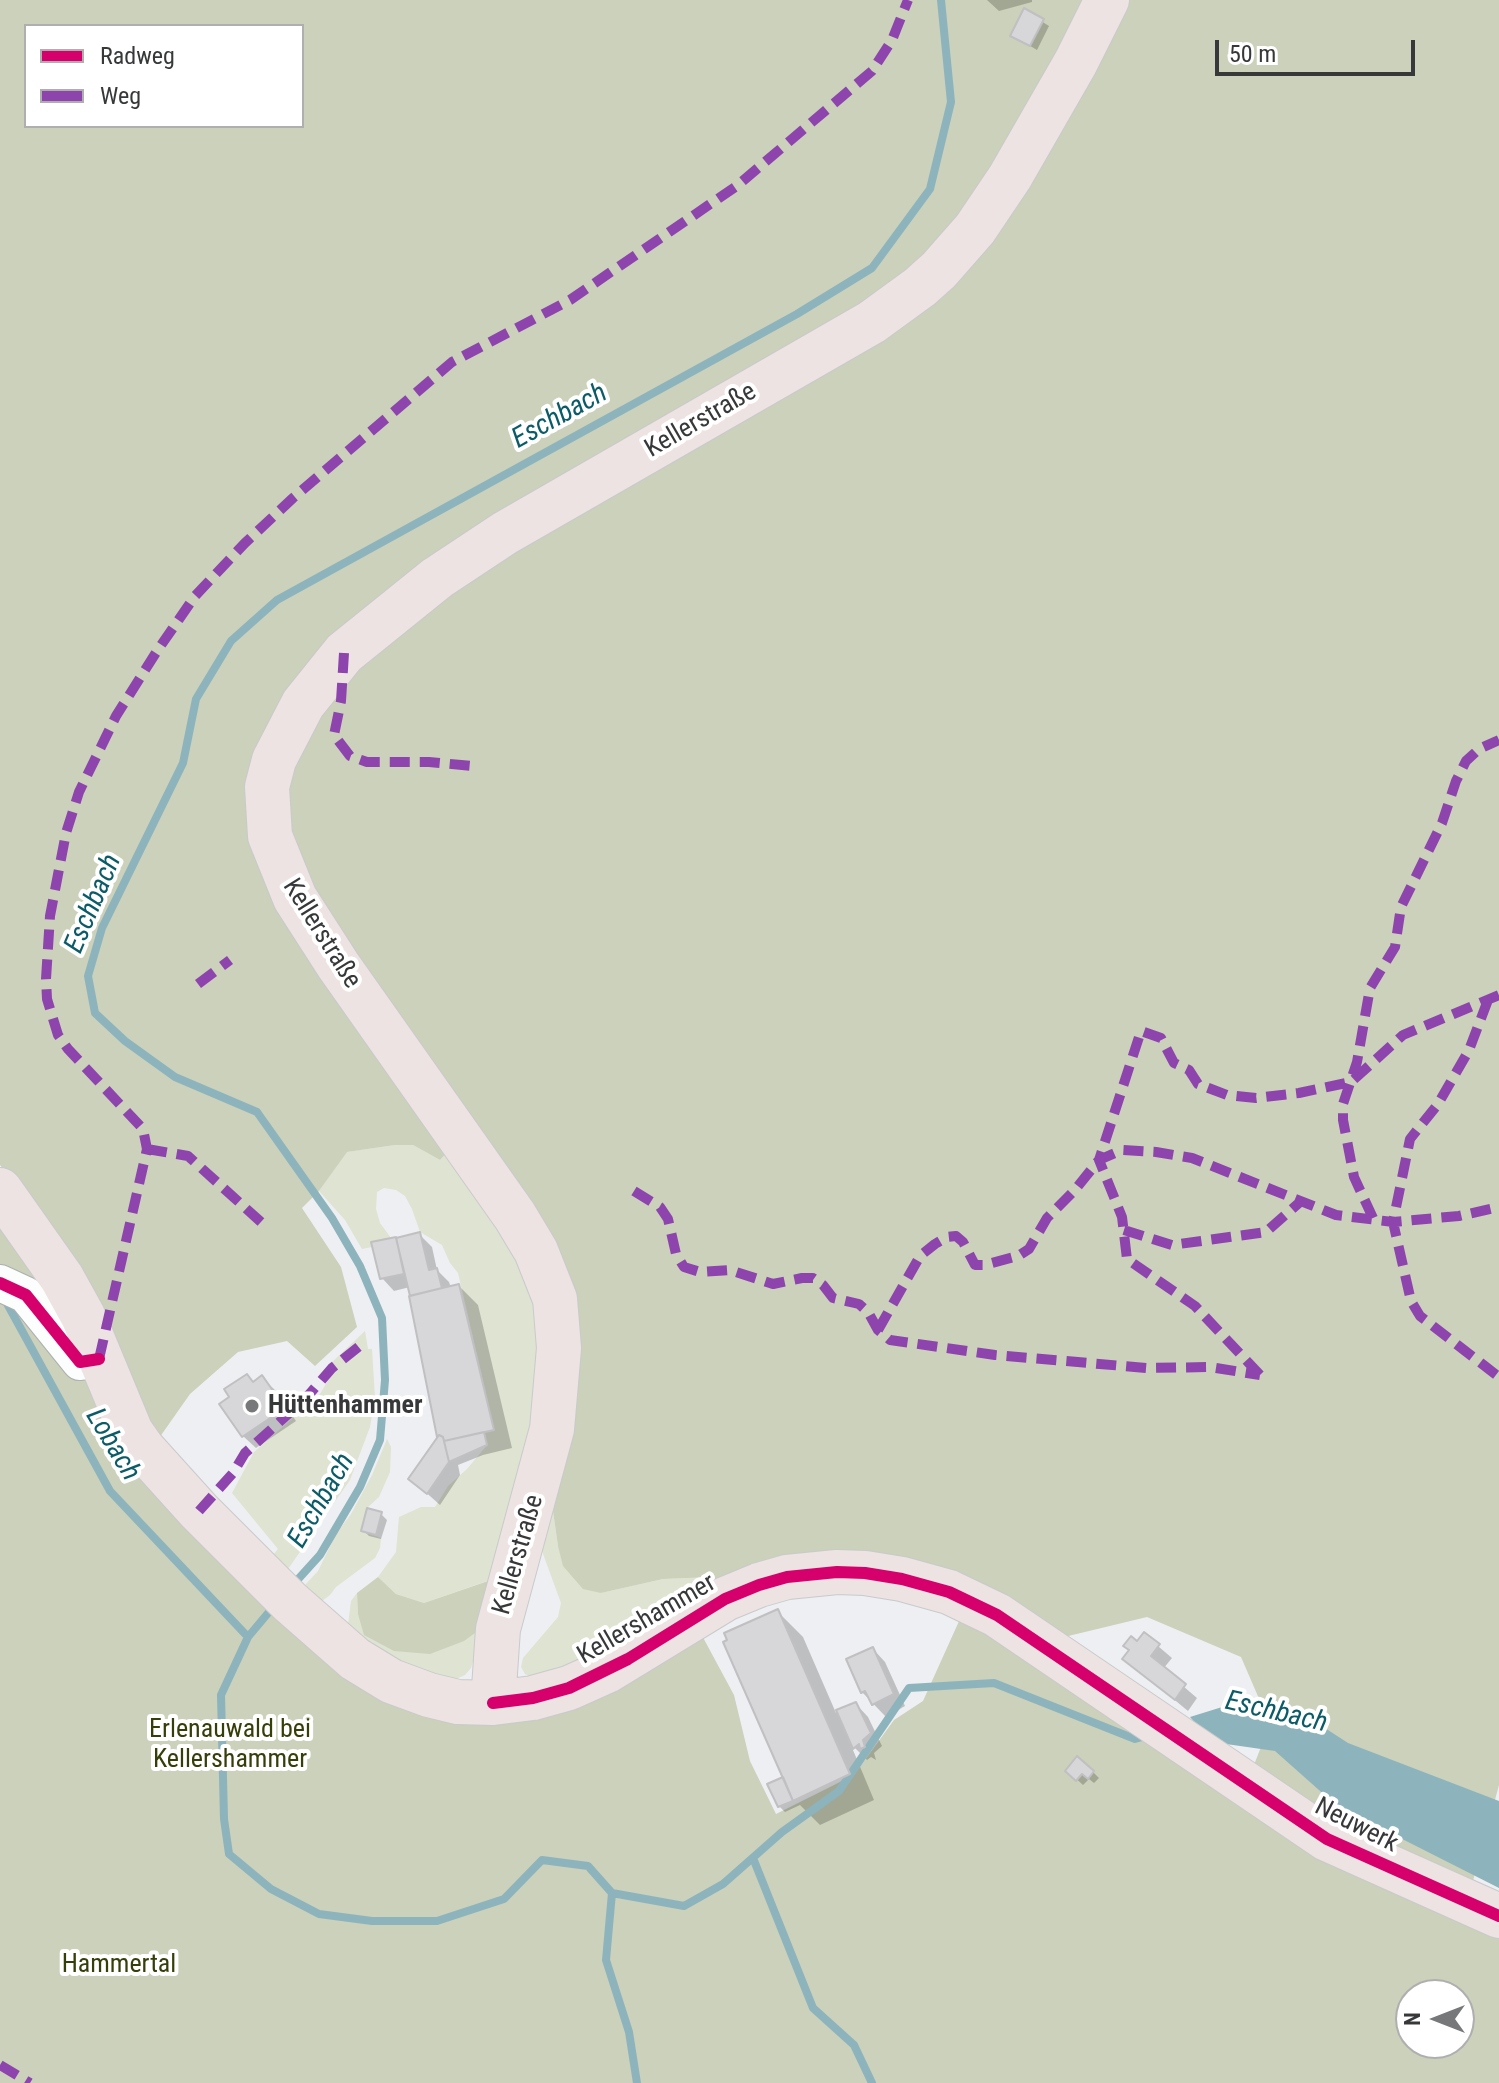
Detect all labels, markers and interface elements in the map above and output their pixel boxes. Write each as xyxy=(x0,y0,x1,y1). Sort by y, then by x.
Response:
legend xyxy=(24,24,304,128)
scale bar xyxy=(1219,24,1419,74)
text: 50 m xyxy=(1229,40,1276,68)
text: Radweg xyxy=(100,42,175,70)
text: Weg xyxy=(100,82,141,110)
water label: Eschbach xyxy=(507,377,613,457)
street label: Kellerstraße xyxy=(640,377,762,465)
water label: Eschbach xyxy=(58,850,130,958)
street label: Kellerstraße xyxy=(275,873,367,995)
place label: Hüttenhammer xyxy=(268,1390,423,1422)
marker: Hüttenhammer xyxy=(243,1397,261,1415)
water label: Lobach xyxy=(77,1403,147,1487)
water label: Eschbach xyxy=(282,1448,362,1554)
street label: Kellerstraße xyxy=(487,1491,551,1619)
street label: Kellershammer xyxy=(572,1568,722,1672)
water label: Eschbach xyxy=(1222,1685,1330,1741)
park label: Erlenauwald bei Kellershammer xyxy=(149,1714,311,1776)
street label: Neuwerk xyxy=(1309,1792,1403,1860)
park label: Hammertal xyxy=(62,1949,176,1981)
north arrow xyxy=(1395,1979,1475,2059)
text: N xyxy=(1400,2012,1425,2026)

